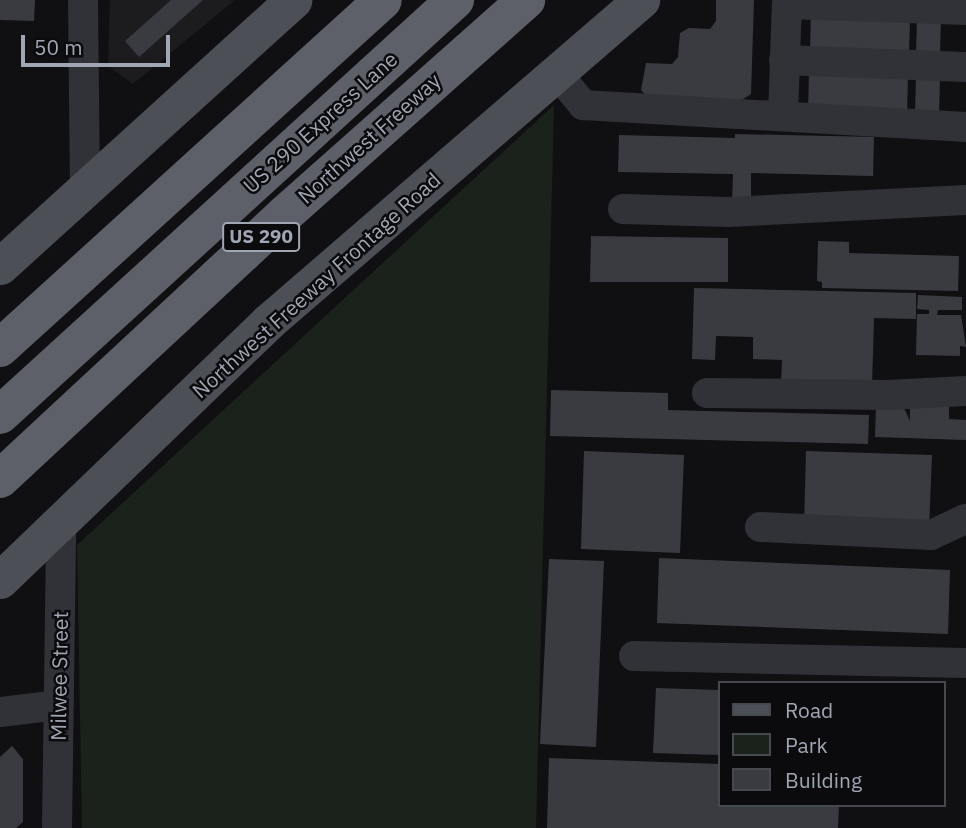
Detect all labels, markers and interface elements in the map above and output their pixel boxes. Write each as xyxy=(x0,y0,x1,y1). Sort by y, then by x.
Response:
scale bar xyxy=(24,21,173,65)
text: 50 m xyxy=(34,33,83,61)
street label: US 290 Express Lane xyxy=(238,46,402,198)
street label: Northwest Freeway xyxy=(293,67,445,209)
street label: Northwest Freeway Frontage Road xyxy=(187,167,445,403)
road number: US 290 xyxy=(221,221,301,252)
street label: Milwee Street xyxy=(45,611,73,741)
legend xyxy=(718,681,945,807)
text: Road xyxy=(785,696,833,724)
text: Park xyxy=(785,731,828,759)
text: Building xyxy=(785,766,862,794)

